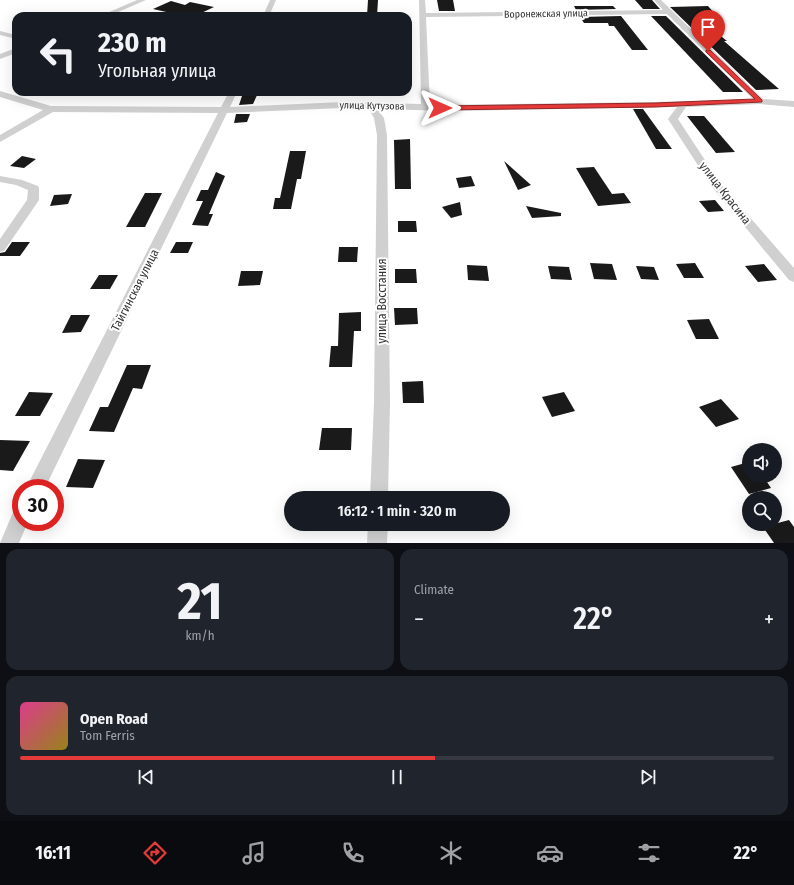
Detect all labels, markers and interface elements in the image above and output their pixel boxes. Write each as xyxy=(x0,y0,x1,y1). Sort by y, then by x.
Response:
street label: Воронежская улица xyxy=(504,7,588,21)
pin xyxy=(691,10,725,51)
icon: arrive xyxy=(697,16,719,38)
text: 230 m xyxy=(98,26,167,59)
icon: left xyxy=(32,28,84,80)
text: Угольная улица xyxy=(98,60,216,82)
position arrow xyxy=(419,87,461,129)
street label: улица Кутузова xyxy=(339,99,405,113)
street label: улица Красина xyxy=(696,159,754,227)
street label: Тайгинская улица xyxy=(108,247,162,333)
street label: улица Восстания xyxy=(375,259,389,343)
map controls xyxy=(742,443,782,531)
button: sound xyxy=(742,443,782,483)
speed limit sign: 30 xyxy=(12,479,64,531)
button: search xyxy=(742,491,782,531)
text: 16:12 · 1 min · 320 m xyxy=(338,502,456,520)
text: 21 xyxy=(177,570,223,633)
text: Climate xyxy=(414,582,454,597)
text: 22° xyxy=(573,601,615,637)
text: − xyxy=(414,606,424,633)
text: + xyxy=(764,606,774,633)
text: km/h xyxy=(186,628,215,643)
text: Open Road xyxy=(80,710,148,728)
text: Tom Ferris xyxy=(80,728,135,743)
icon: previous xyxy=(135,766,157,788)
icon: pause xyxy=(386,766,408,788)
icon: next xyxy=(637,766,659,788)
icon: directions xyxy=(141,839,169,867)
icon: music xyxy=(240,839,268,867)
icon: phone xyxy=(339,839,367,867)
icon: climate xyxy=(437,839,465,867)
icon: car xyxy=(536,839,564,867)
icon: filters xyxy=(635,839,663,867)
text: 16:11 xyxy=(35,842,71,864)
text: 22° xyxy=(733,842,759,864)

